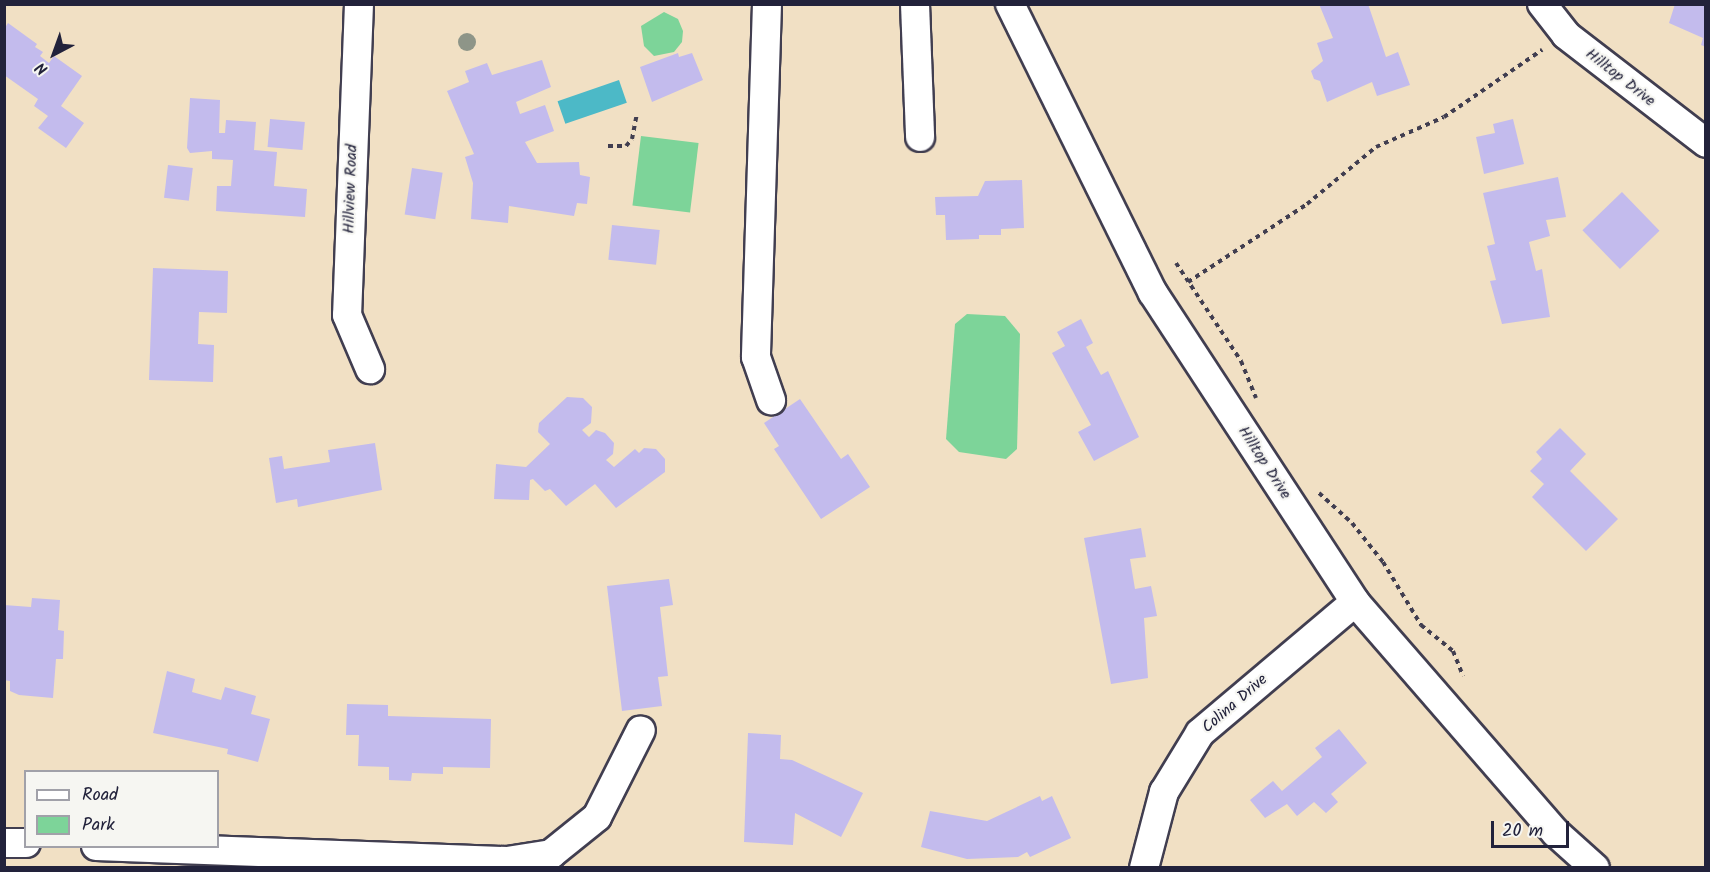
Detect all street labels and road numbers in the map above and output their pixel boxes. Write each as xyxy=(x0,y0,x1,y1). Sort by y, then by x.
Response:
street label: Hilltop Drive xyxy=(1581,45,1659,111)
street label: Hillview Road xyxy=(340,144,362,234)
street label: Hilltop Drive xyxy=(1233,423,1295,503)
street label: Colina Drive xyxy=(1198,670,1272,738)

